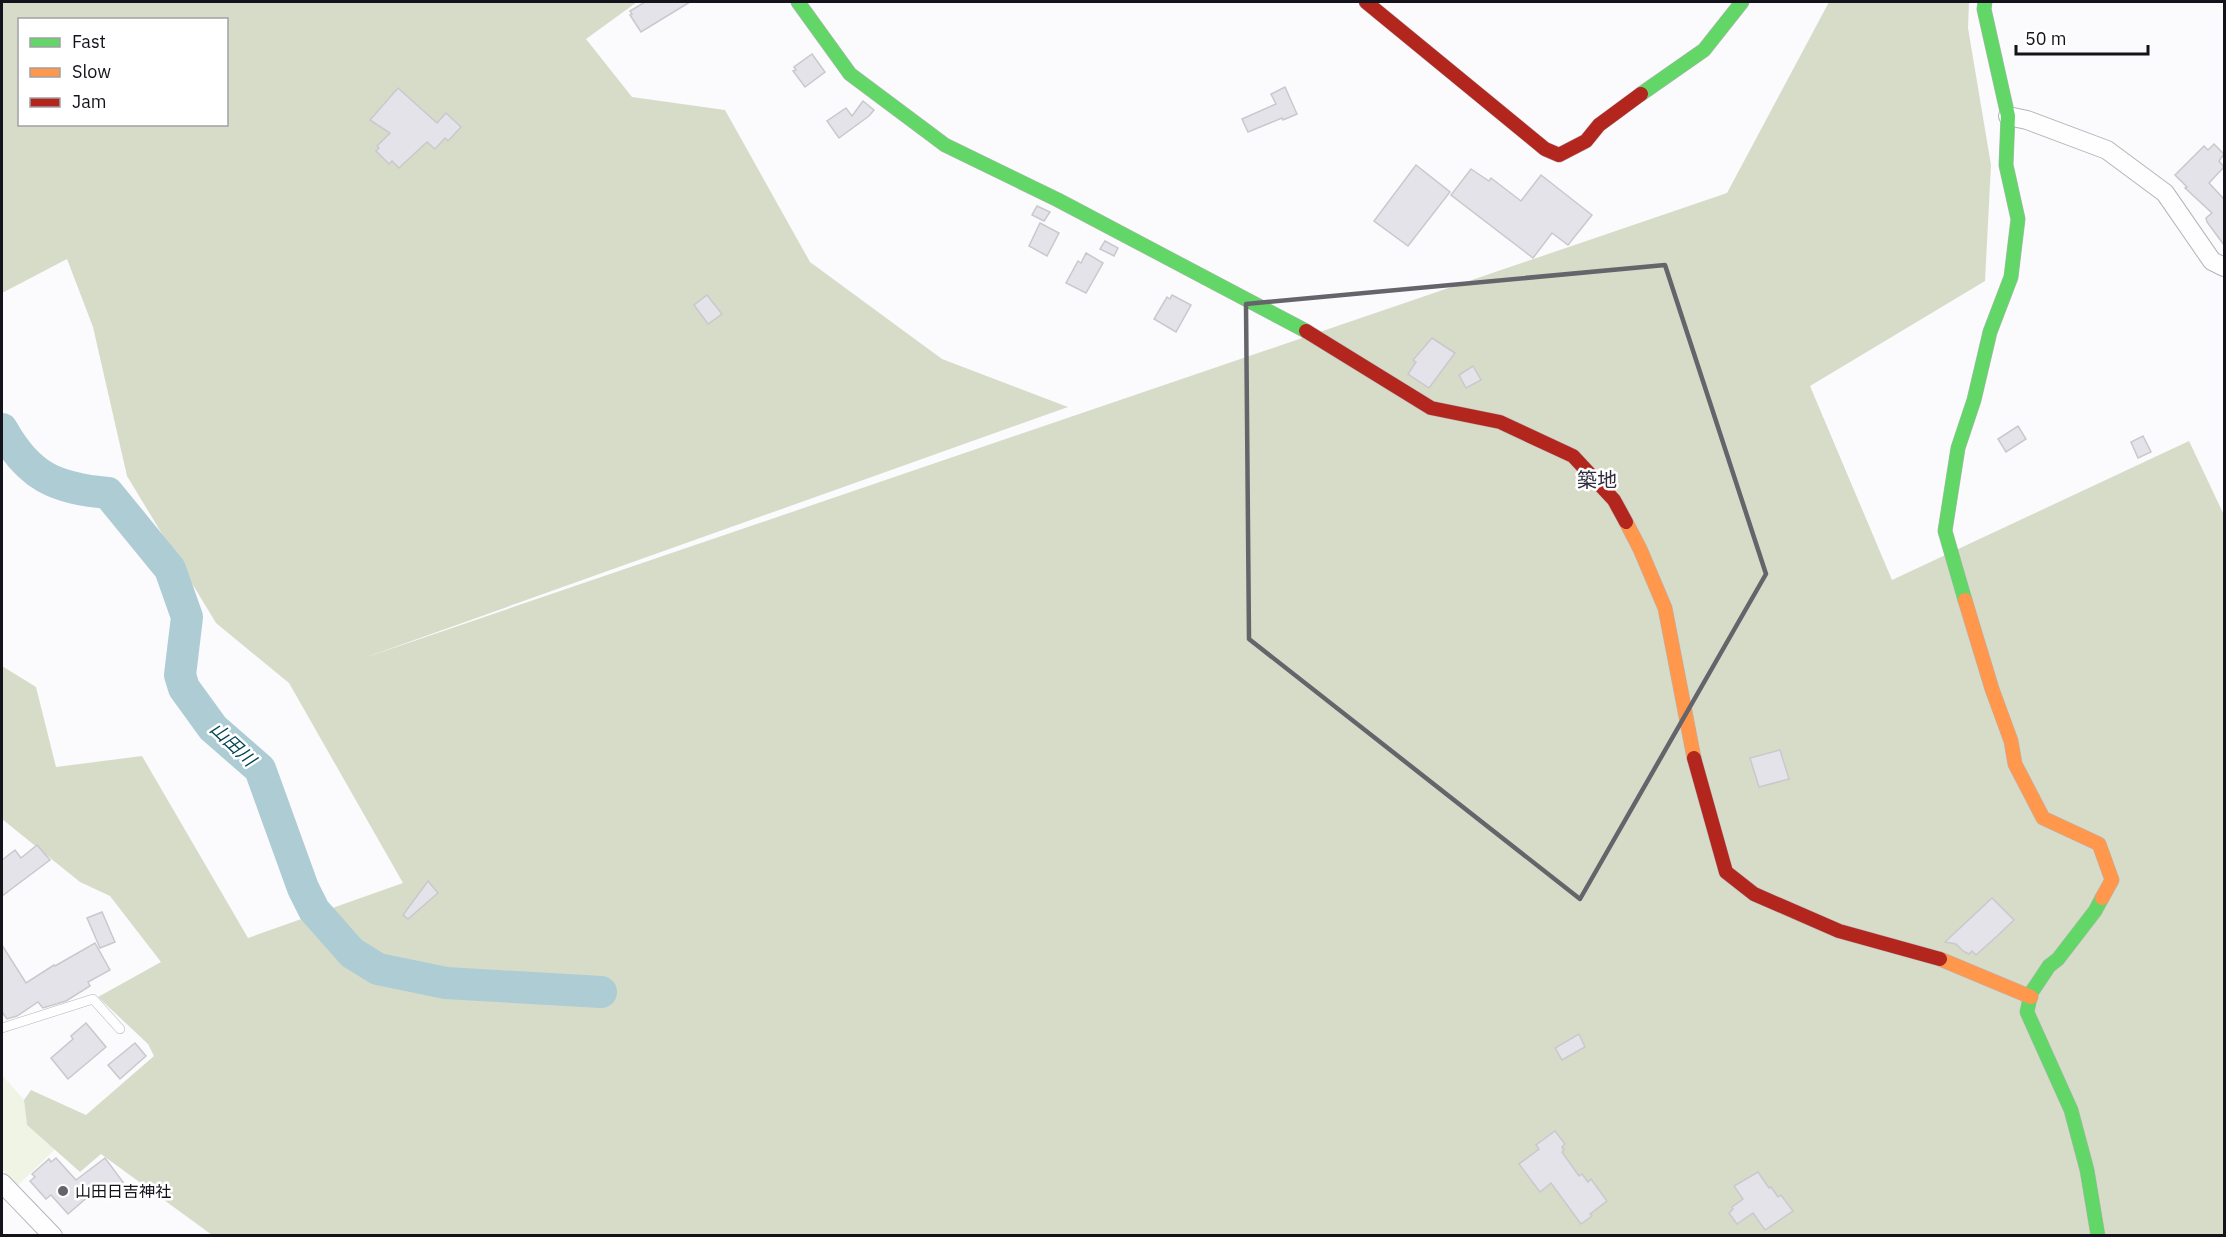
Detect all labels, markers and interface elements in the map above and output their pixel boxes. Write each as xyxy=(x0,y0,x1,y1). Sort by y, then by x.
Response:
legend xyxy=(18,18,228,126)
scale bar xyxy=(2016,18,2148,56)
text: 50 m xyxy=(2025,27,2067,50)
text: Fast xyxy=(72,30,106,53)
text: Slow xyxy=(72,60,111,83)
text: Jam xyxy=(72,90,107,113)
district label: 築地 xyxy=(1577,466,1617,493)
water label: 山田川 xyxy=(205,717,262,772)
place label: 山田日吉神社 xyxy=(75,1181,171,1201)
marker: 山田日吉神社 xyxy=(56,1184,70,1198)

